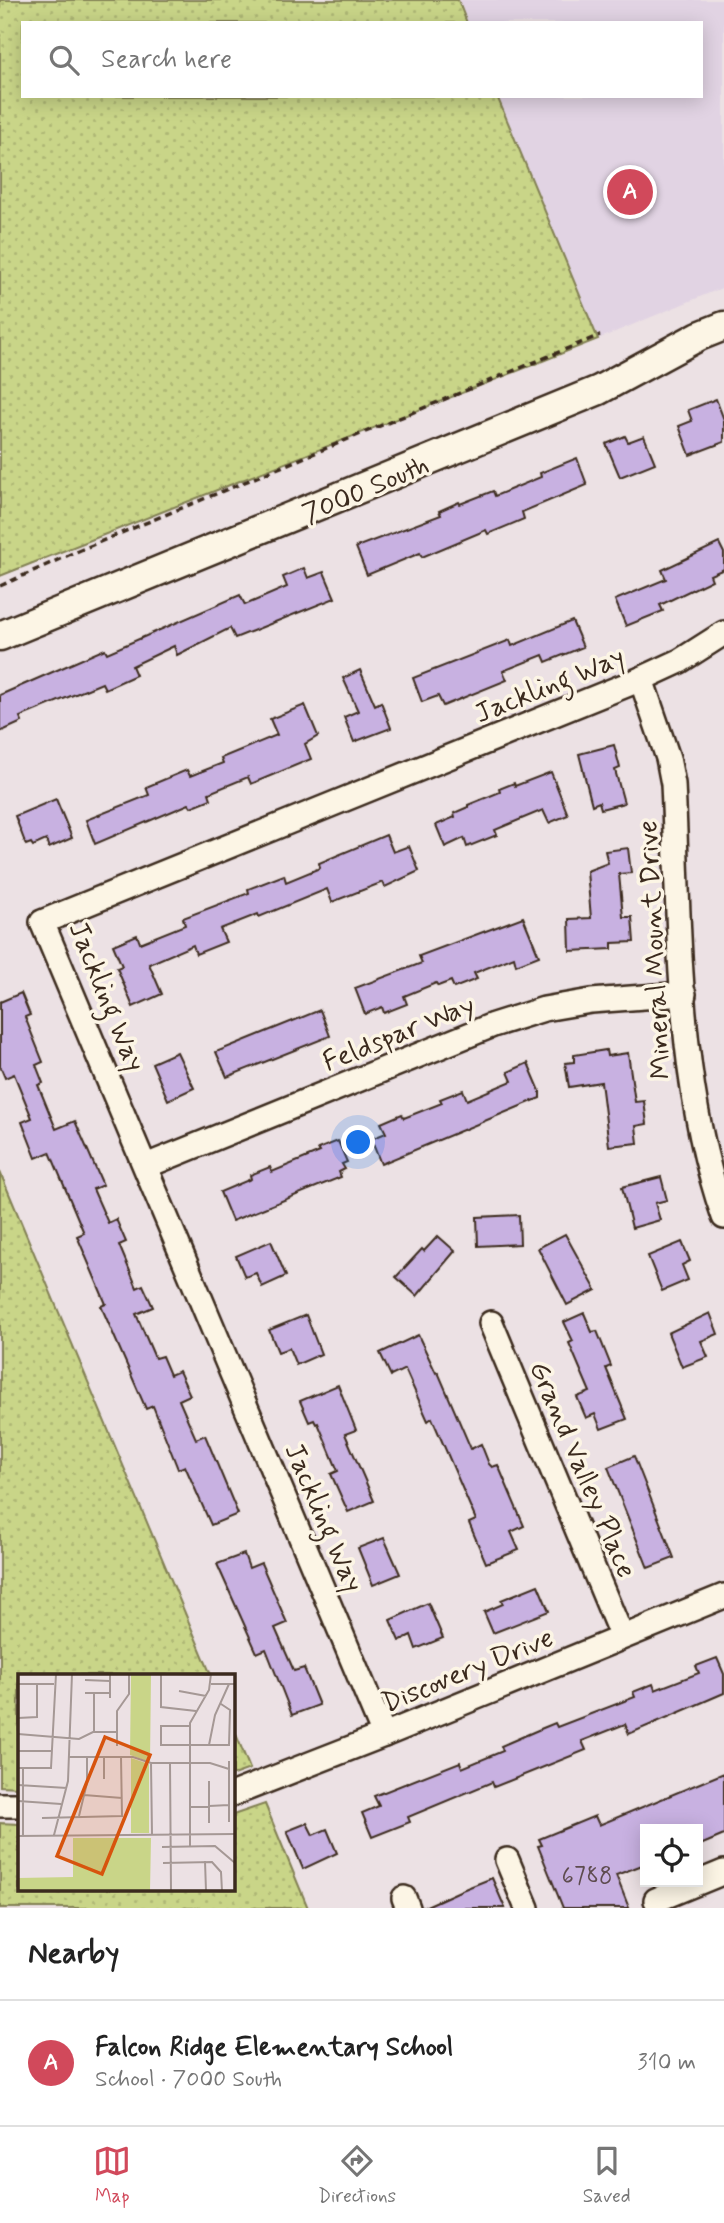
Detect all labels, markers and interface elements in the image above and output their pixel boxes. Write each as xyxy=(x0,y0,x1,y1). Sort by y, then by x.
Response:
search box xyxy=(21,21,703,98)
icon: search xyxy=(45,41,83,79)
text: Search here xyxy=(101,43,232,77)
pin: A xyxy=(607,166,653,218)
street label: 7000 South xyxy=(297,447,435,533)
street label: Jackling Way xyxy=(470,639,631,736)
street label: Mineral Mount Drive xyxy=(630,819,681,1080)
street label: Jackling Way xyxy=(56,917,153,1078)
street label: Feldspar Way xyxy=(318,987,480,1082)
your location xyxy=(341,1125,375,1159)
street label: Grand Valley Place xyxy=(519,1356,644,1584)
street label: Jackling Way xyxy=(272,1438,371,1599)
street label: Discovery Drive xyxy=(376,1620,559,1723)
inset map xyxy=(18,1674,234,1890)
map controls xyxy=(640,1824,703,1887)
button: locate xyxy=(640,1824,703,1887)
house number: 6788 xyxy=(562,1861,612,1892)
text: Nearby xyxy=(28,1934,119,1973)
text: Falcon Ridge Elementary School xyxy=(95,2031,453,2065)
text: A xyxy=(43,2048,59,2078)
text: 310 m xyxy=(637,2048,696,2078)
text: School · 7000 South xyxy=(95,2065,282,2095)
tab: Map xyxy=(93,2142,131,2209)
tab: Directions xyxy=(318,2142,396,2209)
tab: Saved xyxy=(583,2142,631,2209)

